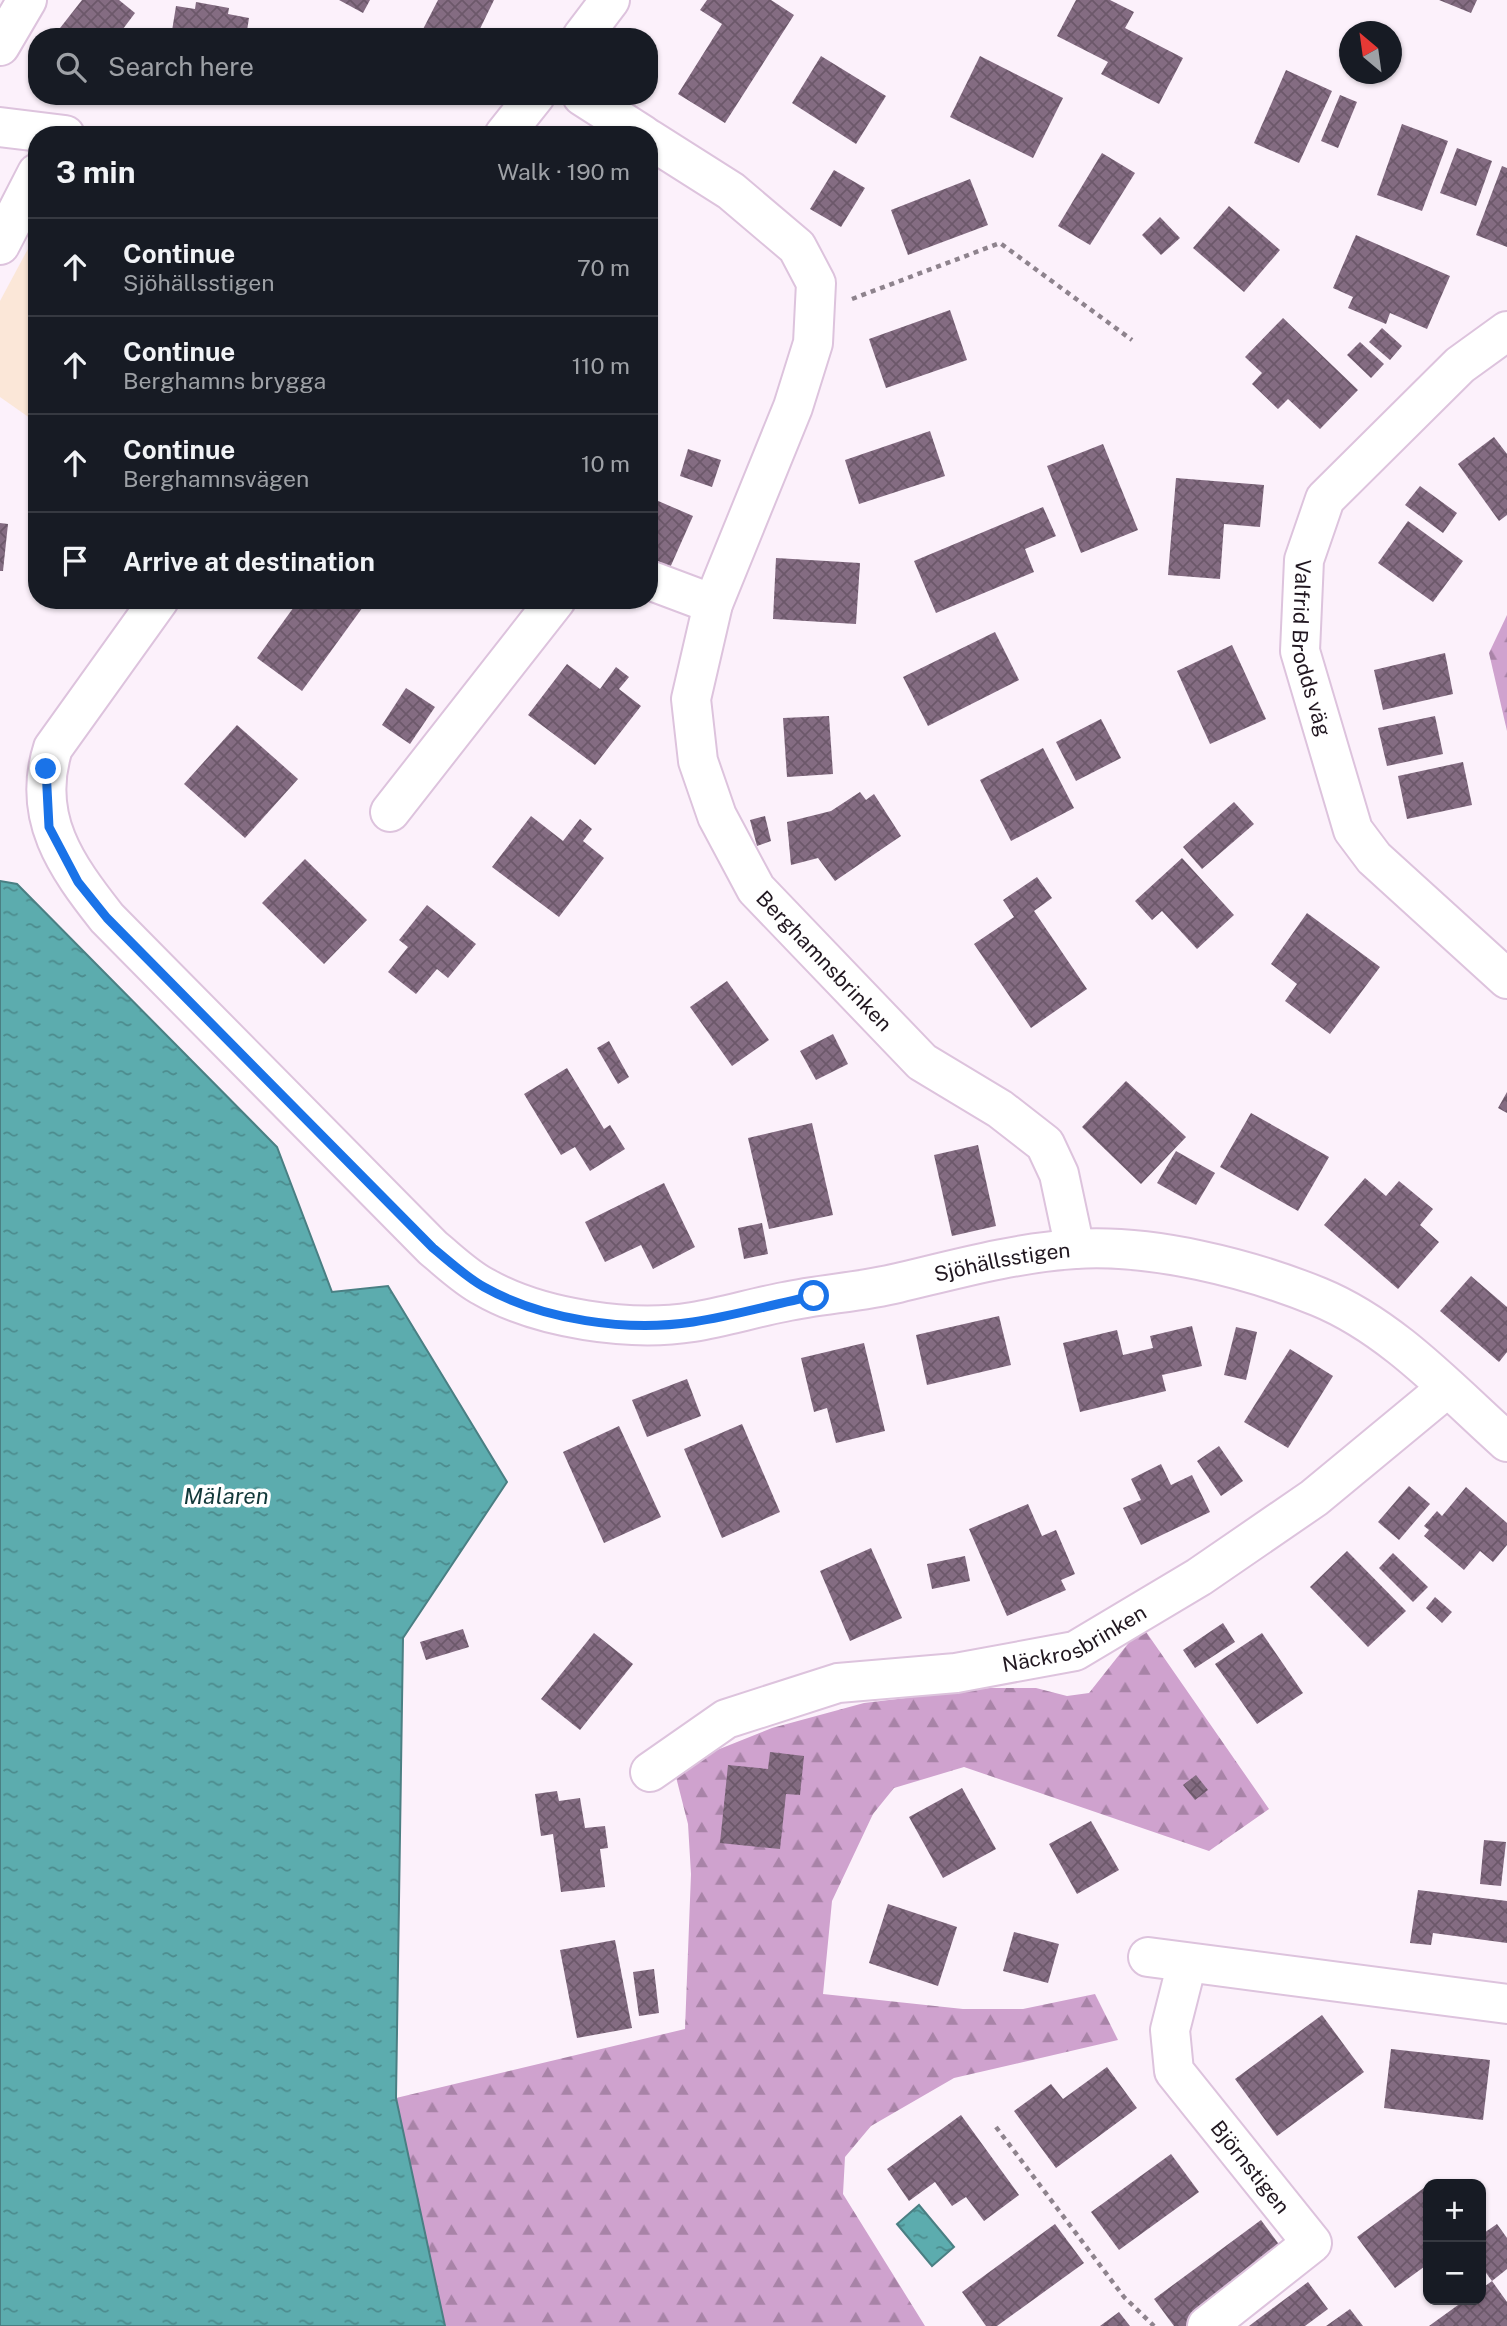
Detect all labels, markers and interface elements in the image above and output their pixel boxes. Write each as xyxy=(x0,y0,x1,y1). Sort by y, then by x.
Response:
north arrow xyxy=(1339,21,1402,84)
search box xyxy=(28,28,658,105)
icon: search xyxy=(52,48,90,86)
text: Search here xyxy=(108,51,254,82)
text: 3 min xyxy=(56,154,135,190)
text: Walk · 190 m xyxy=(497,158,630,185)
text: Continue xyxy=(123,238,235,269)
icon: ahead xyxy=(56,248,94,286)
text: 70 m xyxy=(577,254,630,281)
text: Sjöhällsstigen xyxy=(123,269,274,296)
text: Continue xyxy=(123,336,235,367)
icon: ahead xyxy=(56,346,94,384)
text: 110 m xyxy=(572,352,630,379)
text: Berghamns brygga xyxy=(123,367,326,394)
text: Continue xyxy=(123,434,235,465)
icon: ahead xyxy=(56,444,94,482)
text: 10 m xyxy=(581,450,630,477)
text: Berghamnsvägen xyxy=(123,465,309,492)
icon: arrive xyxy=(56,542,94,580)
text: Arrive at destination xyxy=(123,546,375,577)
street label: Valfrid Brodds väg xyxy=(1287,559,1337,739)
route end xyxy=(30,753,61,784)
street label: Berghamnsbrinken xyxy=(751,885,898,1036)
street label: Sjöhällsstigen xyxy=(931,1237,1071,1286)
route start xyxy=(798,1280,829,1311)
water label: Mälaren xyxy=(184,1482,268,1509)
street label: Näckrosbrinken xyxy=(1000,1599,1151,1677)
street label: Björnstigen xyxy=(1206,2115,1296,2218)
map controls xyxy=(1423,2179,1486,2305)
button: + xyxy=(1423,2179,1486,2242)
button: − xyxy=(1423,2242,1486,2305)

